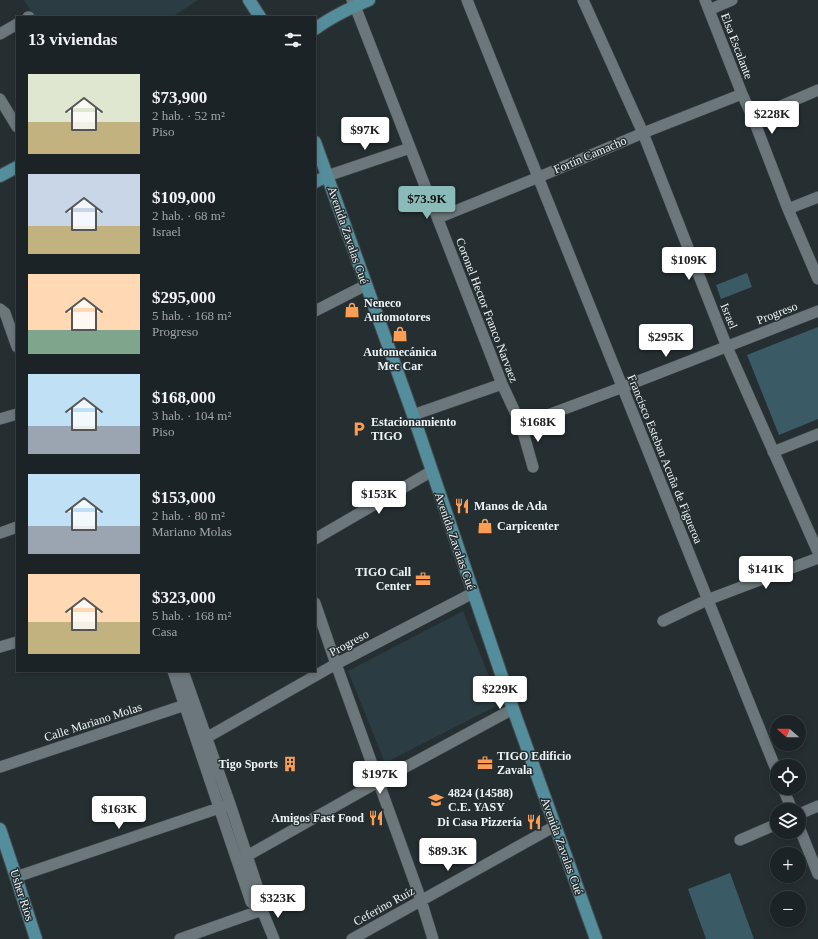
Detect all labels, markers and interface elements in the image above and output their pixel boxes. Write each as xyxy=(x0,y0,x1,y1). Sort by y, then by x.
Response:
street label: Elsa Escalante xyxy=(718,11,756,81)
icon: filters xyxy=(282,29,304,51)
text: 13 viviendas xyxy=(28,30,117,49)
text: $73,900 xyxy=(152,88,207,107)
icon: home xyxy=(60,90,108,138)
pin: $228K xyxy=(744,101,800,135)
text: $228K xyxy=(754,106,790,121)
text: 2 hab. · 52 m² xyxy=(152,108,225,123)
pin: $97K xyxy=(341,117,389,151)
text: $97K xyxy=(350,122,380,137)
text: Piso xyxy=(152,124,174,139)
street label: Fortín Camacho xyxy=(552,133,628,177)
street label: Avenida Zavalas Cué xyxy=(325,184,371,286)
pin: $73.9K xyxy=(394,186,460,220)
text: $109,000 xyxy=(152,188,216,207)
icon: home xyxy=(60,190,108,238)
text: $73.9K xyxy=(407,191,447,206)
text: 2 hab. · 68 m² xyxy=(152,208,225,223)
text: Israel xyxy=(152,224,181,239)
street label: Coronel Hector Franco Narvaez xyxy=(453,236,521,384)
pin: $109K xyxy=(661,247,717,281)
text: $109K xyxy=(671,252,707,267)
text: $295,000 xyxy=(152,288,216,307)
icon: home xyxy=(60,290,108,338)
place label: Neneco Automotores xyxy=(364,296,431,324)
street label: Progreso xyxy=(755,299,799,327)
shop icon: Neneco Automotores xyxy=(343,301,361,319)
street label: Israel xyxy=(718,301,741,332)
text: 5 hab. · 168 m² xyxy=(152,308,231,323)
text: Progreso xyxy=(152,324,198,339)
pin: $295K xyxy=(638,324,694,358)
shop icon: Automecánica Mec Car xyxy=(391,325,409,343)
text: $295K xyxy=(648,329,684,344)
place label: Automecánica Mec Car xyxy=(363,345,437,373)
street label: Francisco Esteban Acuña de Figueroa xyxy=(625,372,706,546)
text: $168,000 xyxy=(152,388,216,407)
icon: home xyxy=(60,390,108,438)
text: 3 hab. · 104 m² xyxy=(152,408,231,423)
pin: $168K xyxy=(510,409,566,443)
text: $168K xyxy=(520,414,556,429)
place label: Estacionamiento TIGO xyxy=(371,415,456,443)
parking icon: Estacionamiento TIGO xyxy=(350,420,368,438)
text: Piso xyxy=(152,424,174,439)
pin: $153K xyxy=(351,481,407,515)
text: $153K xyxy=(361,486,397,501)
text: $153,000 xyxy=(152,488,216,507)
icon: home xyxy=(60,490,108,538)
street label: Avenida Zavalas Cué xyxy=(432,490,478,592)
restaurant icon: Manos de Ada xyxy=(453,497,471,515)
place label: Manos de Ada xyxy=(474,499,547,513)
text: 2 hab. · 80 m² xyxy=(152,508,225,523)
shop icon: Carpicenter xyxy=(476,517,494,535)
place label: Carpicenter xyxy=(497,519,560,533)
text: Mariano Molas xyxy=(152,524,232,539)
pin: $141K xyxy=(738,556,794,590)
text: $141K xyxy=(748,561,784,576)
place label: TIGO Call Center xyxy=(355,565,412,593)
office icon: TIGO Call Center xyxy=(414,570,432,588)
text: $323,000 xyxy=(152,588,216,607)
icon: home xyxy=(60,590,108,638)
text: 5 hab. · 168 m² xyxy=(152,608,231,623)
text: Casa xyxy=(152,624,177,639)
street label: Progreso xyxy=(327,627,371,659)
pin: $229K xyxy=(472,676,528,710)
text: $229K xyxy=(482,681,518,696)
street label: Calle Mariano Molas xyxy=(42,699,144,744)
north arrow xyxy=(770,715,806,751)
map controls xyxy=(770,715,806,927)
place label: TIGO Edificio Zavala xyxy=(497,749,571,777)
office icon: TIGO Edificio Zavala xyxy=(476,754,494,772)
building icon: Tigo Sports xyxy=(281,755,299,773)
place label: Tigo Sports xyxy=(219,757,278,771)
button: locate xyxy=(770,759,806,795)
pin: $197K xyxy=(352,761,408,795)
text: $197K xyxy=(362,766,398,781)
place label: 4824 (14588) C.E. YASY xyxy=(448,786,513,814)
school or university icon: 4824 (14588) C.E. YASY xyxy=(427,791,445,809)
street label: Avenida Zavalas Cué xyxy=(538,795,586,897)
pin: $163K xyxy=(91,796,147,830)
text: $163K xyxy=(101,801,137,816)
button: layers xyxy=(770,803,806,839)
restaurant icon: Amigos Fast Food xyxy=(367,809,385,827)
place label: Amigos Fast Food xyxy=(271,811,364,825)
restaurant icon: Di Casa Pizzería xyxy=(525,813,543,831)
place label: Di Casa Pizzería xyxy=(437,815,522,829)
pin: $89.3K xyxy=(415,838,481,872)
text: $89.3K xyxy=(428,843,468,858)
button: + xyxy=(770,847,806,883)
street label: Usher Rios xyxy=(7,867,37,923)
street label: Ceferino Ruíz xyxy=(351,883,417,929)
pin: $323K xyxy=(250,885,306,919)
text: $323K xyxy=(260,890,296,905)
button: − xyxy=(770,891,806,927)

